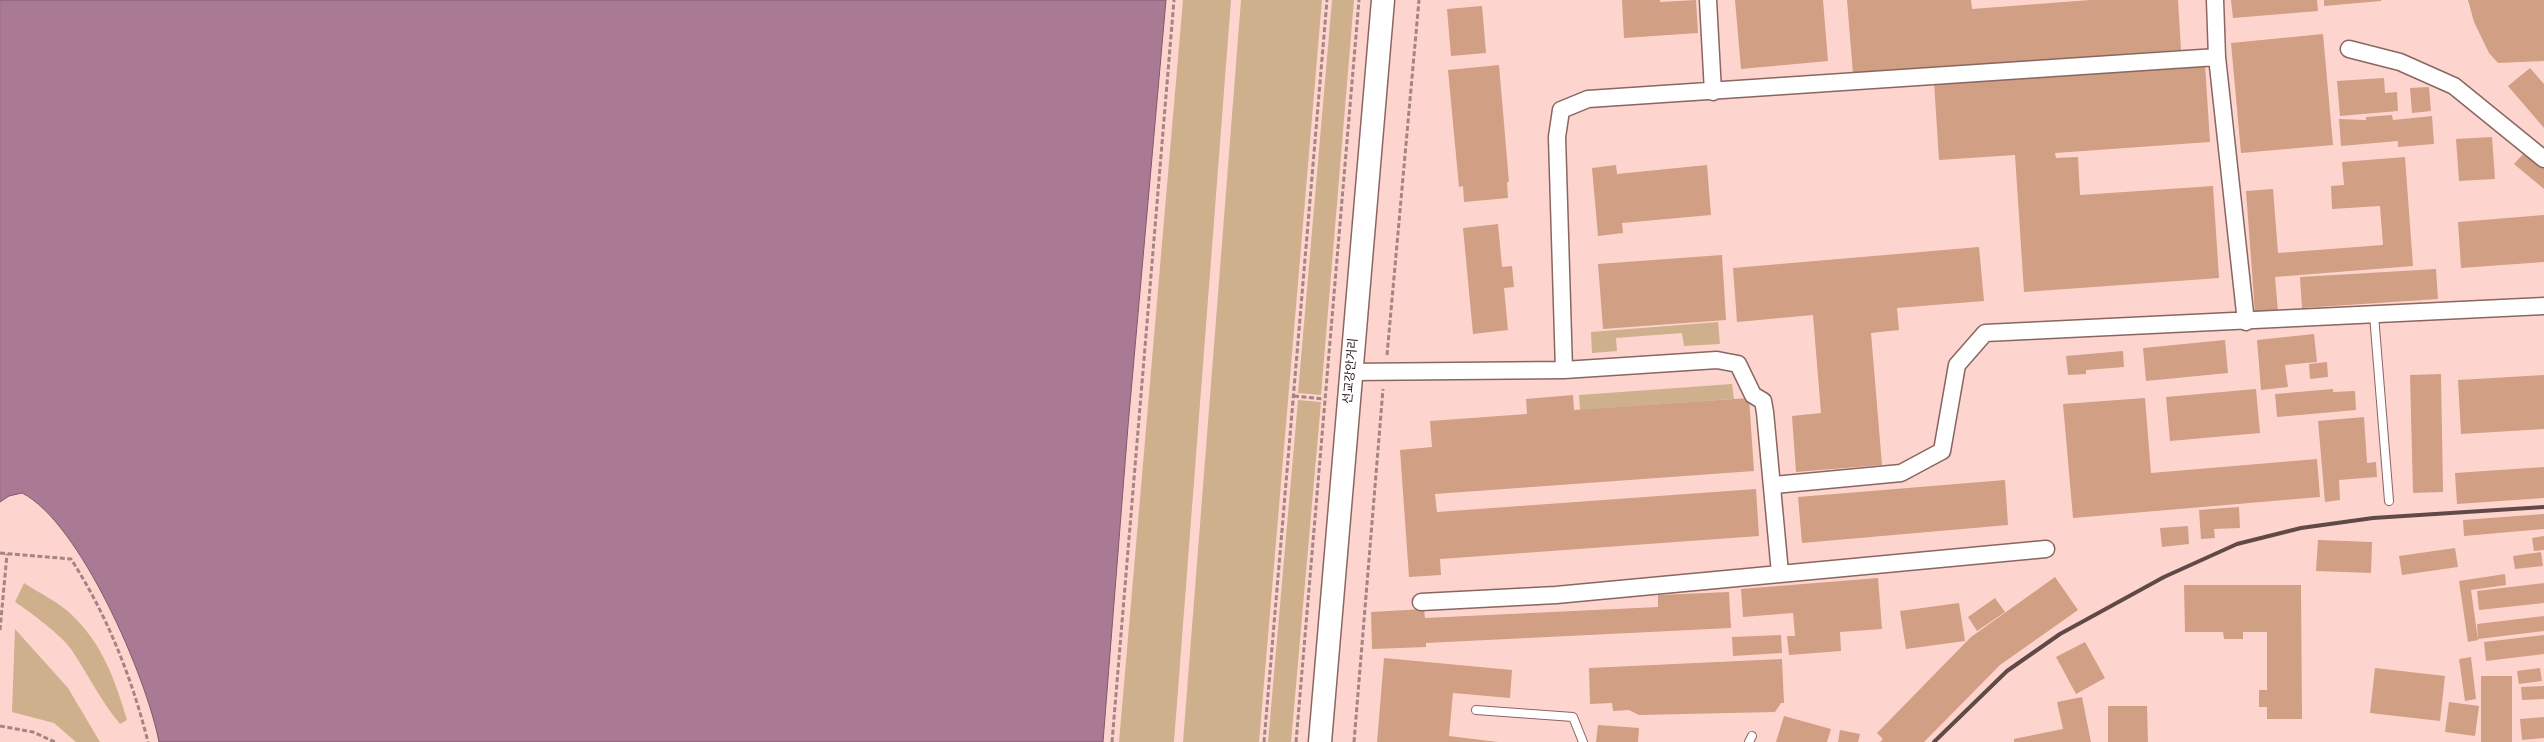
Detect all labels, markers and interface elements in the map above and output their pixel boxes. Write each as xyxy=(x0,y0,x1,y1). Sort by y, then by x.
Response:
street label: 선교강안거리 xyxy=(1341,337,1361,405)

